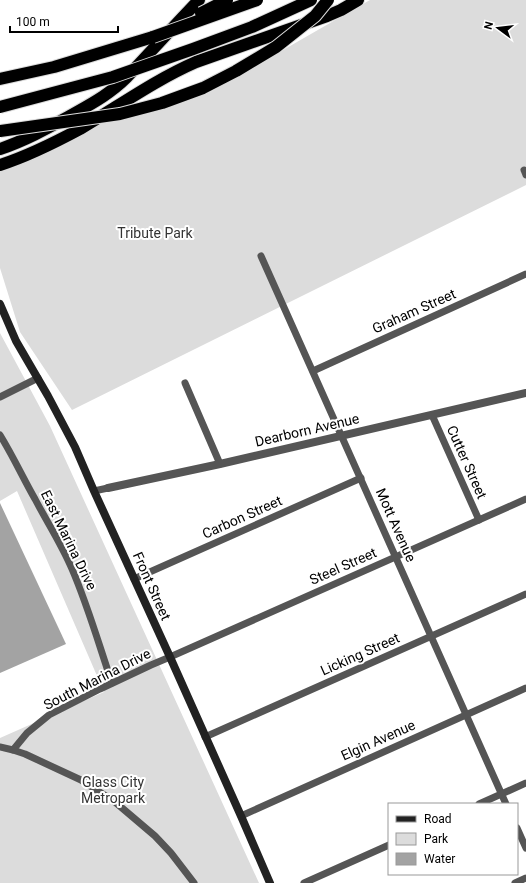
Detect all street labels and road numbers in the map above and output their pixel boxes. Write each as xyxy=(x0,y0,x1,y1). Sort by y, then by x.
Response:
street label: Graham Street xyxy=(370,285,459,337)
street label: Dearborn Avenue xyxy=(253,410,361,450)
street label: Cutter Street xyxy=(444,423,490,502)
street label: Mott Avenue xyxy=(373,486,419,564)
street label: East Marina Drive xyxy=(38,487,100,593)
street label: Carbon Street xyxy=(200,492,285,542)
street label: Steel Street xyxy=(307,544,379,588)
street label: Front Street xyxy=(130,549,174,623)
street label: Licking Street xyxy=(318,629,402,679)
street label: South Marina Drive xyxy=(41,645,153,713)
street label: Elgin Avenue xyxy=(338,716,418,764)

